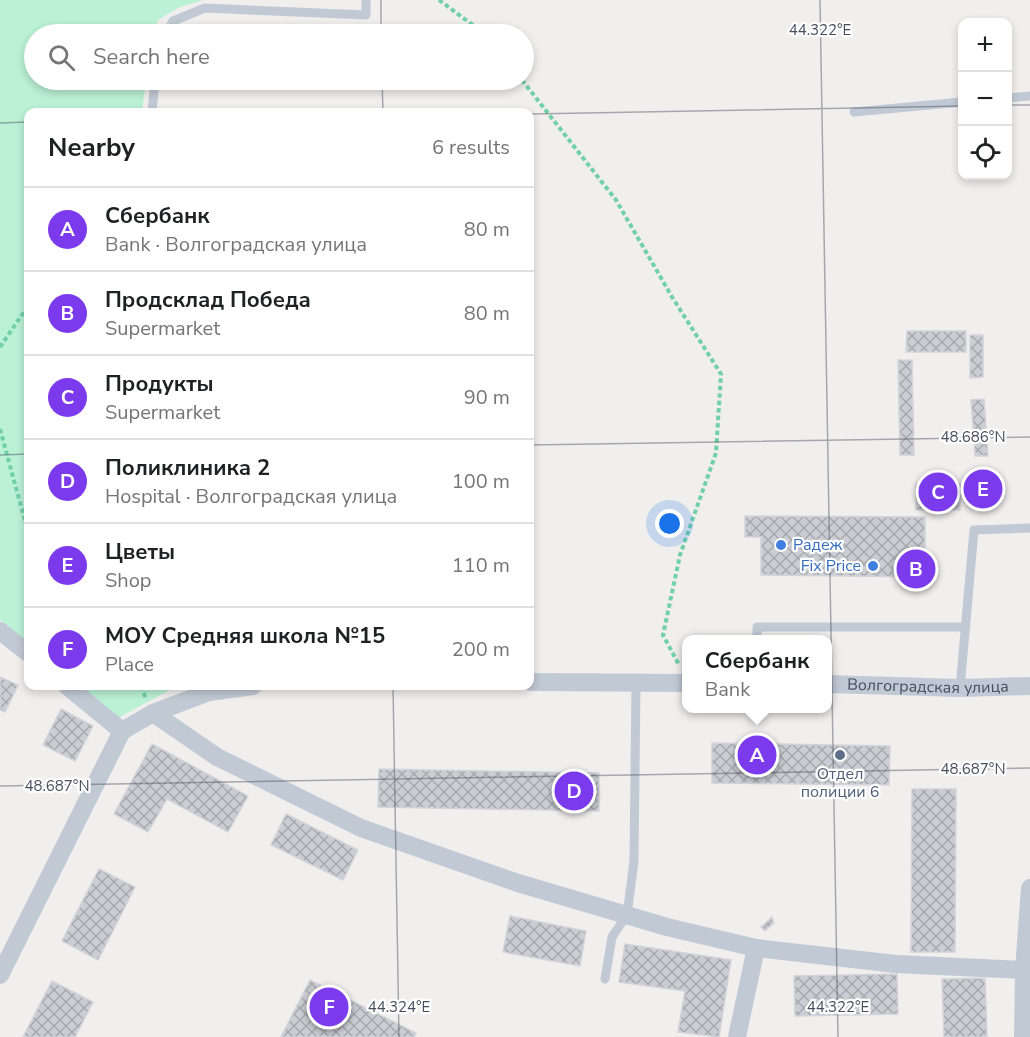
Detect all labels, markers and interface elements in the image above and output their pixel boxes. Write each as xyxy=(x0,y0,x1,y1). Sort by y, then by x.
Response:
map controls xyxy=(958,18,1012,180)
button: + xyxy=(958,18,1012,72)
text: 44.322°E xyxy=(789,20,851,40)
search box xyxy=(24,24,534,90)
icon: search xyxy=(45,41,78,74)
text: Search here xyxy=(93,42,210,72)
button: − xyxy=(958,72,1012,126)
button: locate xyxy=(958,126,1012,180)
text: Nearby xyxy=(48,130,135,165)
text: 6 results xyxy=(432,134,510,161)
text: Сбербанк xyxy=(105,201,210,231)
text: A xyxy=(60,216,75,243)
text: 80 m xyxy=(464,216,510,243)
text: Bank · Волгоградская улица xyxy=(105,231,367,258)
text: Продсклад Победа xyxy=(105,285,311,315)
text: B xyxy=(61,300,74,327)
text: 80 m xyxy=(464,300,510,327)
text: Supermarket xyxy=(105,315,220,342)
text: Продукты xyxy=(105,369,214,399)
text: C xyxy=(61,384,74,411)
text: 90 m xyxy=(464,384,510,411)
text: Supermarket xyxy=(105,399,220,426)
text: 48.686°N xyxy=(940,427,1006,447)
text: Поликлиника 2 xyxy=(105,453,270,483)
pin: E xyxy=(964,466,1002,512)
text: D xyxy=(60,468,75,495)
text: 100 m xyxy=(452,468,510,495)
pin: C xyxy=(918,470,958,514)
text: Hospital · Волгоградская улица xyxy=(105,483,397,510)
your location xyxy=(655,509,684,538)
place label: Радеж xyxy=(793,534,843,556)
text: Цветы xyxy=(105,537,175,567)
marker: Радеж xyxy=(774,538,788,552)
pin: B xyxy=(896,546,936,592)
text: E xyxy=(62,552,73,579)
text: 110 m xyxy=(452,552,510,579)
place label: Fix Price xyxy=(801,555,861,577)
marker: Fix Price xyxy=(866,559,880,573)
text: Shop xyxy=(105,567,151,594)
text: МОУ Средняя школа №15 xyxy=(105,621,385,651)
popup xyxy=(682,635,832,713)
text: F xyxy=(62,636,73,663)
text: 200 m xyxy=(452,636,510,663)
text: Сбербанк xyxy=(705,646,809,676)
text: Place xyxy=(105,651,154,678)
street label: Волгоградская улица xyxy=(847,674,1009,699)
text: Bank xyxy=(705,676,750,703)
pin: A xyxy=(738,732,777,777)
marker: Отдел полиции 6 xyxy=(833,748,847,762)
text: 48.687°N xyxy=(940,759,1006,779)
place label: Отдел полиции 6 xyxy=(801,763,879,803)
pin: D xyxy=(554,768,594,814)
text: 48.687°N xyxy=(24,776,90,796)
pin: F xyxy=(310,984,348,1030)
text: 44.324°E xyxy=(368,997,430,1017)
text: 44.322°E xyxy=(807,997,869,1017)

